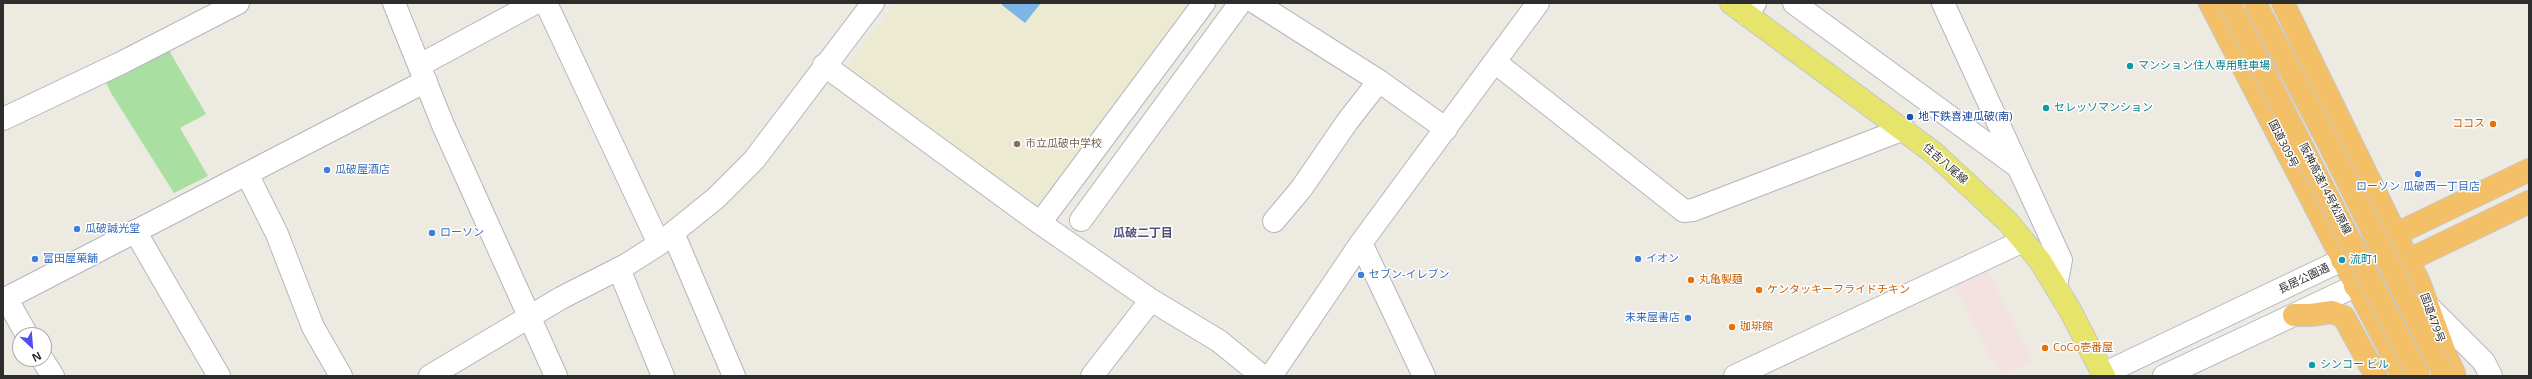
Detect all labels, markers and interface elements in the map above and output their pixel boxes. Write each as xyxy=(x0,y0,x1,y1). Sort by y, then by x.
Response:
place label: マンション住人専用駐車場 xyxy=(2138,59,2270,73)
marker: マンション住人専用駐車場 xyxy=(2125,61,2135,71)
place label: セレッソマンション xyxy=(2054,101,2153,115)
marker: セレッソマンション xyxy=(2041,103,2051,113)
place label: 地下鉄喜連瓜破(南) xyxy=(1918,110,2012,124)
marker: 地下鉄喜連瓜破(南) xyxy=(1905,112,1915,122)
place label: ココス xyxy=(2452,117,2485,131)
street label: 国道309号 xyxy=(2265,118,2301,170)
marker: ココス xyxy=(2488,119,2498,129)
place label: 市立瓜破中学校 xyxy=(1025,137,1102,151)
marker: 市立瓜破中学校 xyxy=(1012,139,1022,149)
street label: 住吉八尾線 xyxy=(1920,141,1970,187)
street label: 阪神高速14号松原線 xyxy=(2296,141,2354,237)
place label: 瓜破屋酒店 xyxy=(335,163,390,177)
marker: 瓜破屋酒店 xyxy=(322,165,332,175)
marker: ローソン 瓜破西一丁目店 xyxy=(2413,169,2423,179)
place label: ローソン 瓜破西一丁目店 xyxy=(2356,180,2480,194)
place label: 瓜破誠光堂 xyxy=(85,222,140,236)
marker: 瓜破誠光堂 xyxy=(72,224,82,234)
place label: ローソン xyxy=(440,226,484,240)
district label: 瓜破二丁目 xyxy=(1113,227,1173,241)
marker: ローソン xyxy=(427,228,437,238)
place label: 富田屋菓舗 xyxy=(43,252,98,266)
place label: イオン xyxy=(1646,252,1679,266)
place label: 流町1 xyxy=(2350,253,2378,267)
marker: 富田屋菓舗 xyxy=(30,254,40,264)
marker: イオン xyxy=(1633,254,1643,264)
marker: 流町1 xyxy=(2337,255,2347,265)
street label: 長居公園通 xyxy=(2276,261,2332,297)
place label: セブン-イレブン xyxy=(1369,268,1450,282)
marker: セブン-イレブン xyxy=(1356,270,1366,280)
place label: 丸亀製麺 xyxy=(1699,273,1743,287)
marker: 丸亀製麺 xyxy=(1686,275,1696,285)
place label: ケンタッキーフライドチキン xyxy=(1767,283,1910,297)
marker: ケンタッキーフライドチキン xyxy=(1754,285,1764,295)
street label: 国道479号 xyxy=(2417,291,2447,345)
place label: 未来屋書店 xyxy=(1625,311,1680,325)
marker: 未来屋書店 xyxy=(1683,313,1693,323)
place label: 珈琲館 xyxy=(1740,320,1773,334)
marker: 珈琲館 xyxy=(1727,322,1737,332)
north arrow xyxy=(12,327,52,367)
place label: CoCo壱番屋 xyxy=(2053,341,2113,355)
marker: CoCo壱番屋 xyxy=(2040,343,2050,353)
text: N xyxy=(30,349,44,366)
place label: シンコー ビル xyxy=(2320,358,2389,372)
marker: シンコー ビル xyxy=(2307,360,2317,370)

